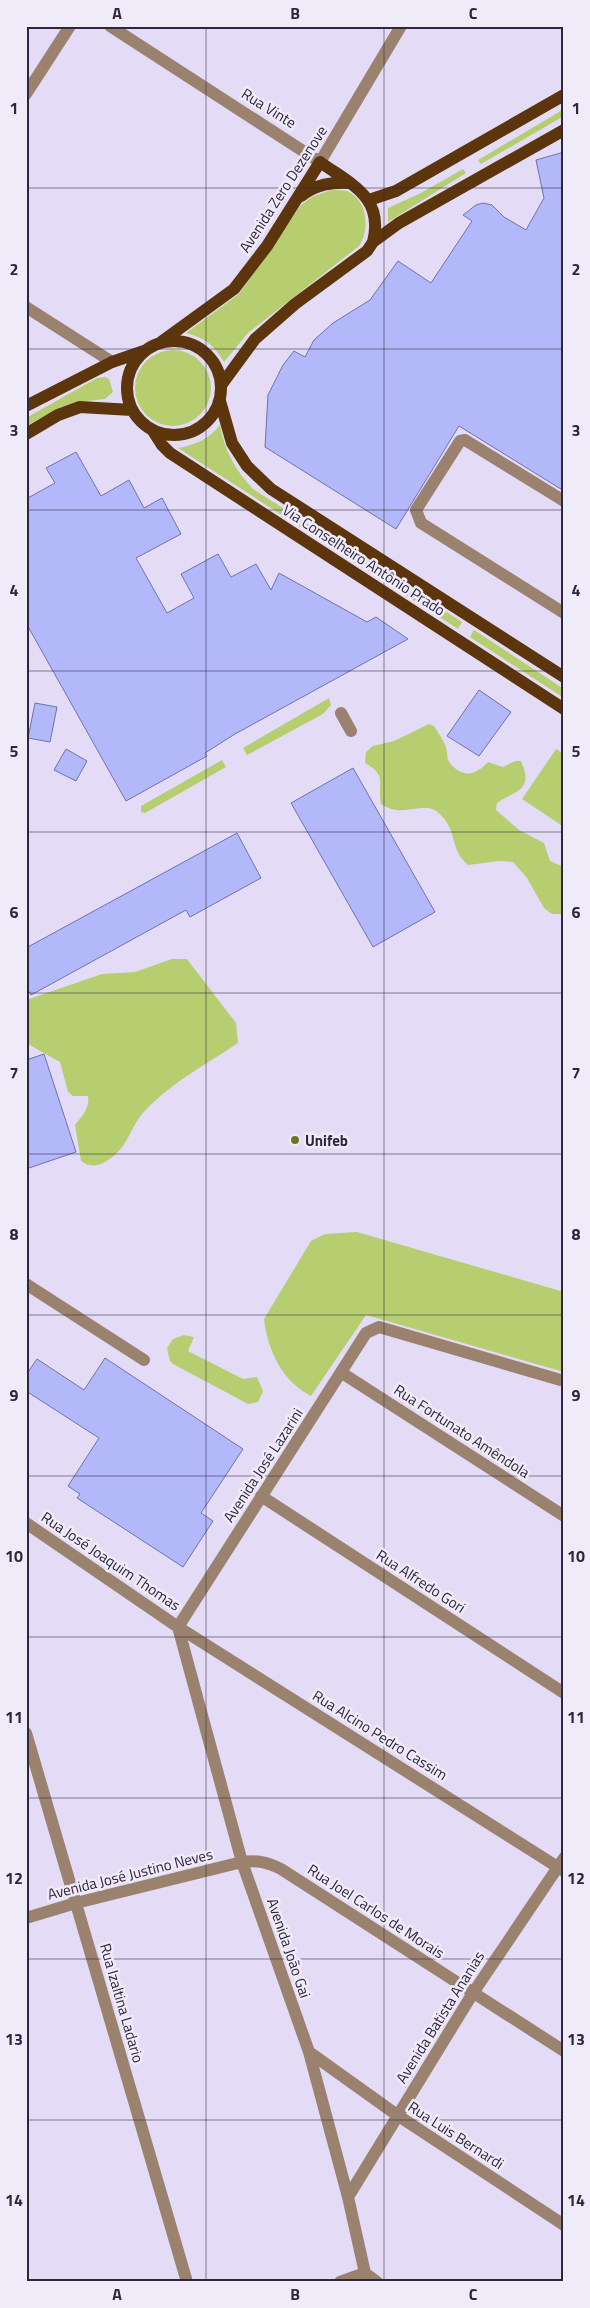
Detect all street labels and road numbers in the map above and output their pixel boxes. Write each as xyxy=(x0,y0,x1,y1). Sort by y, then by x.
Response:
street label: Rua Vinte xyxy=(237,82,301,134)
street label: Avenida Zero Dezenove xyxy=(233,121,333,257)
street label: Via Conselheiro Antônio Prado xyxy=(278,499,450,621)
street label: Rua Fortunato Amêndola xyxy=(390,1378,535,1484)
street label: Avenida José Lazarini xyxy=(217,1403,309,1527)
street label: Rua José Joaquim Thomas xyxy=(37,1506,185,1616)
street label: Rua Alfredo Gori xyxy=(372,1543,470,1619)
street label: Rua Alcino Pedro Cassim xyxy=(308,1684,452,1786)
street label: Avenida José Justino Neves xyxy=(45,1842,215,1906)
street label: Rua Joel Carlos de Morais xyxy=(303,1858,449,1964)
street label: Avenida João Gai xyxy=(261,1895,317,2001)
street label: Rua Izaltina Ladario xyxy=(94,1941,150,2066)
street label: Avenida Batista Ananias xyxy=(390,1946,490,2088)
street label: Rua Luis Bernardi xyxy=(403,2095,509,2175)

